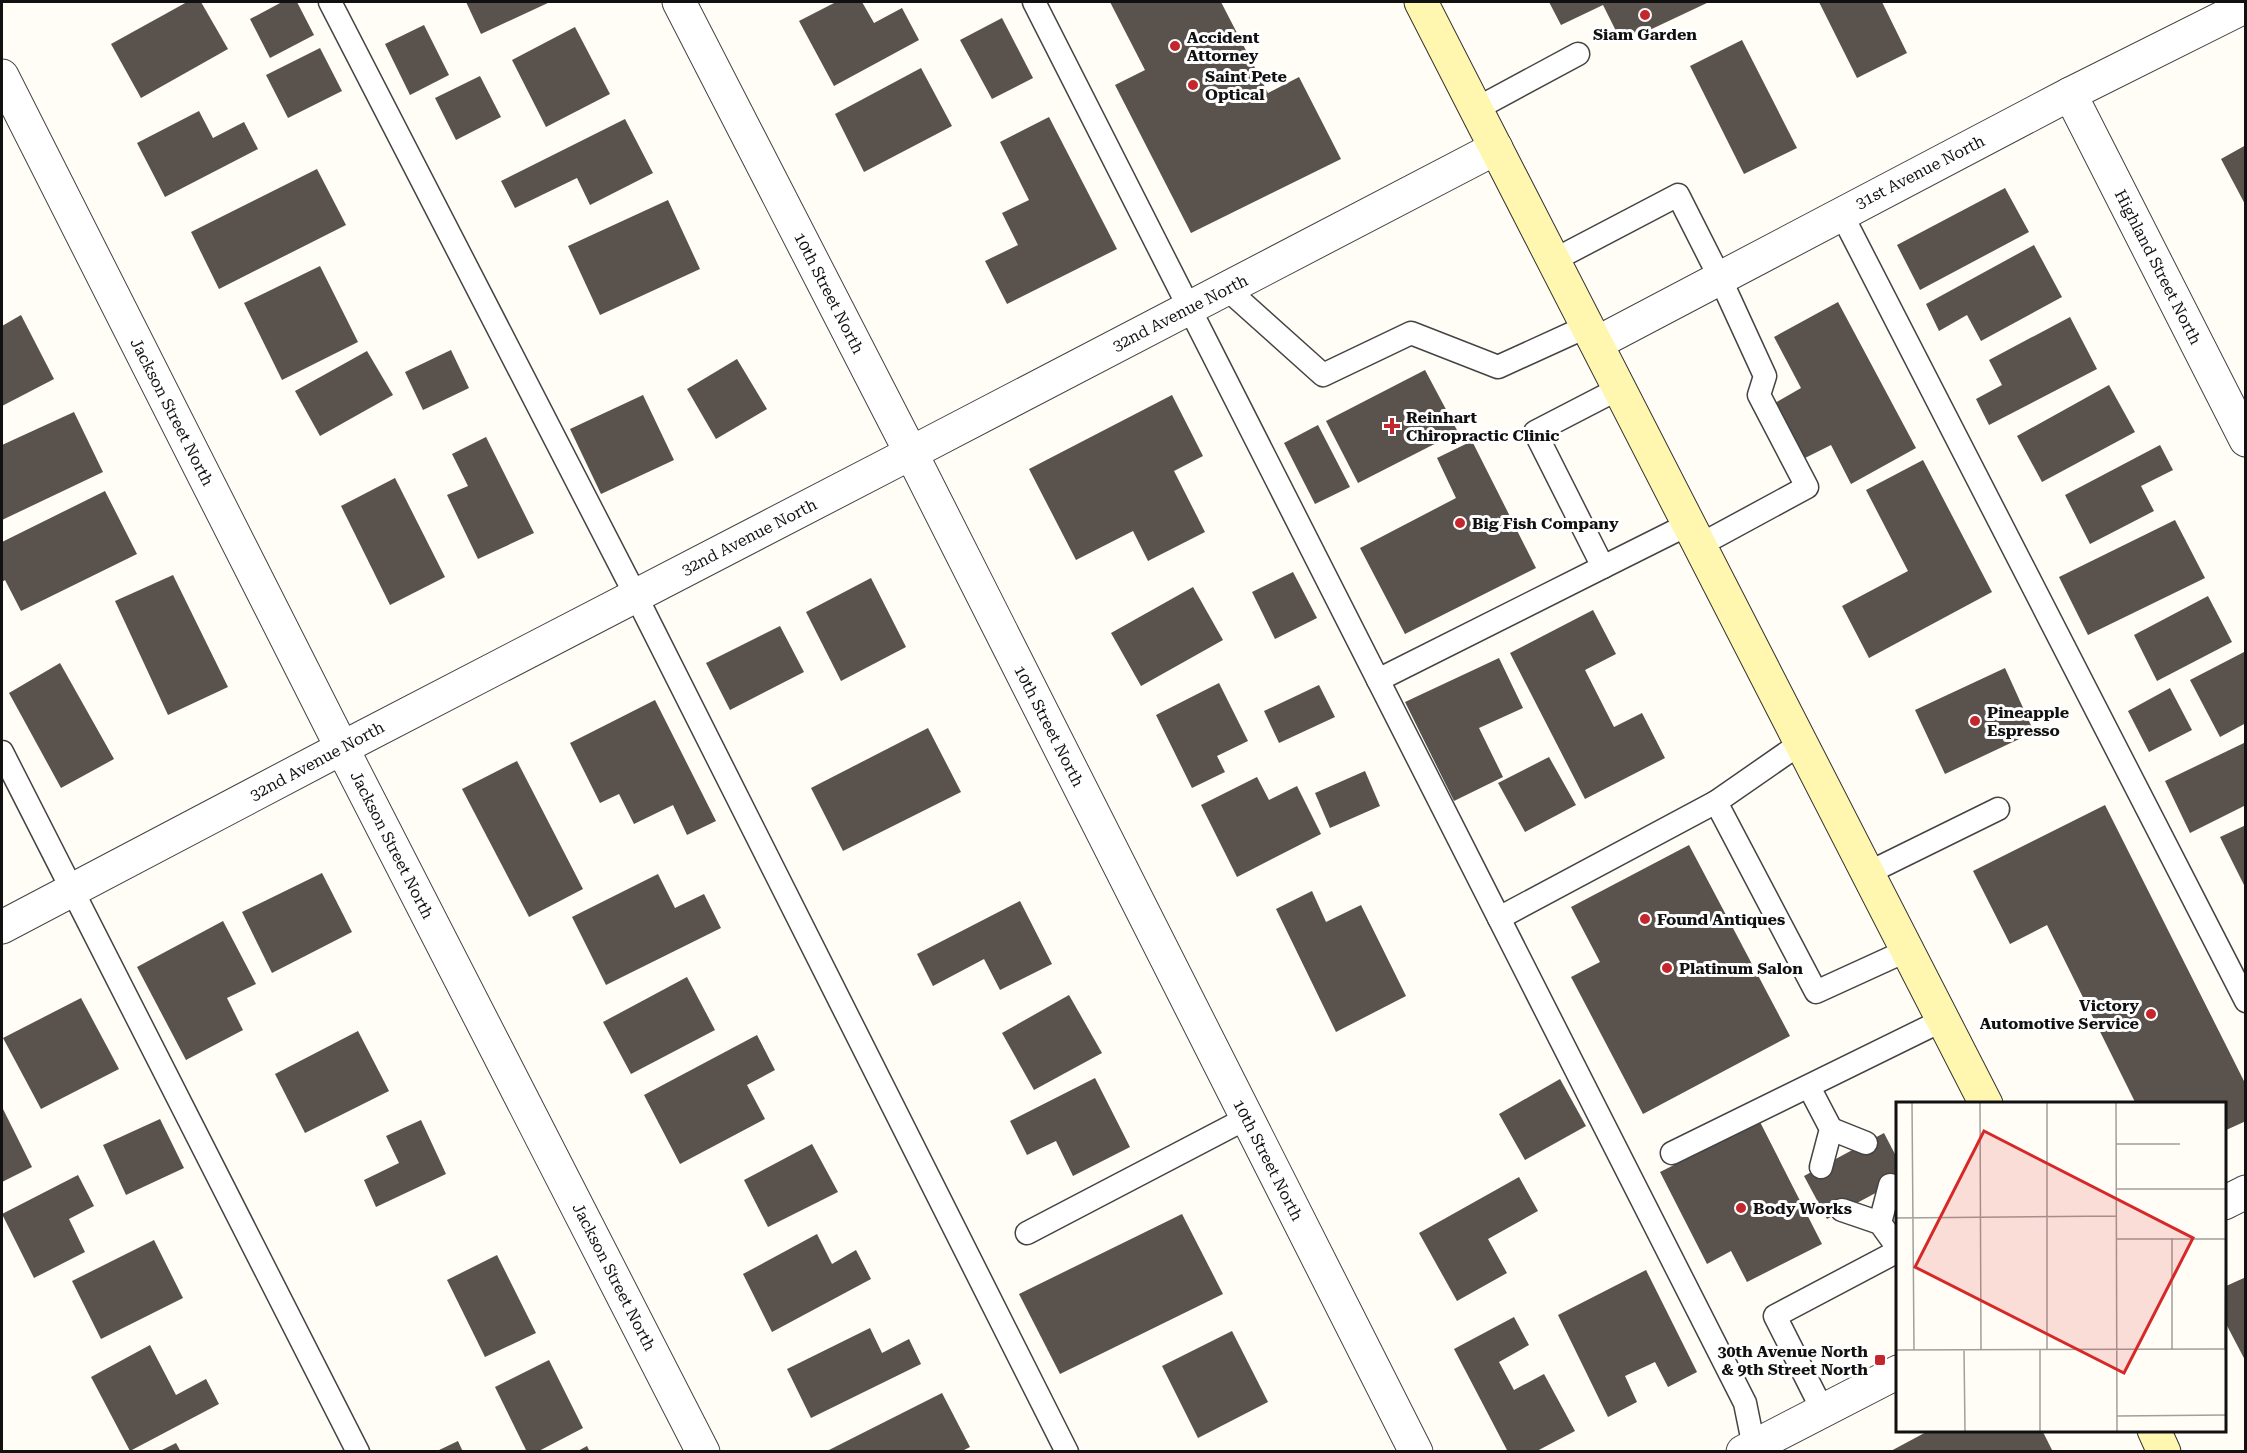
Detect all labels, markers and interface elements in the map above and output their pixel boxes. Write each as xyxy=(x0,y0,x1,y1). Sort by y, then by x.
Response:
marker: Siam Garden xyxy=(1638,8,1652,22)
place label: Siam Garden xyxy=(1593,25,1697,44)
place label: Accident Attorney xyxy=(1187,28,1260,65)
marker: Accident Attorney xyxy=(1168,39,1182,53)
place label: Saint Pete Optical xyxy=(1205,67,1287,104)
marker: Saint Pete Optical xyxy=(1186,78,1200,92)
street label: 31st Avenue North xyxy=(1852,131,1988,213)
street label: Highland Street North xyxy=(2111,186,2205,348)
street label: 10th Street North xyxy=(790,229,868,357)
street label: 32nd Avenue North xyxy=(1109,271,1251,355)
street label: Jackson Street North xyxy=(126,335,218,489)
place label: Reinhart Chiropractic Clinic xyxy=(1406,408,1560,445)
marker: Reinhart Chiropractic Clinic xyxy=(1383,417,1401,435)
street label: 32nd Avenue North xyxy=(678,495,820,579)
place label: Big Fish Company xyxy=(1472,514,1619,533)
marker: Big Fish Company xyxy=(1453,516,1467,530)
street label: 10th Street North xyxy=(1010,662,1088,790)
place label: Pineapple Espresso xyxy=(1987,703,2069,740)
marker: Pineapple Espresso xyxy=(1968,714,1982,728)
street label: 32nd Avenue North xyxy=(247,718,387,804)
street label: Jackson Street North xyxy=(346,768,438,922)
place label: Found Antiques xyxy=(1657,910,1785,929)
marker: Found Antiques xyxy=(1638,912,1652,926)
place label: Platinum Salon xyxy=(1679,959,1803,978)
marker: Platinum Salon xyxy=(1660,961,1674,975)
place label: Victory Automotive Service xyxy=(1980,996,2139,1033)
marker: Victory Automotive Service xyxy=(2144,1007,2158,1021)
street label: 10th Street North xyxy=(1229,1096,1307,1224)
inset map xyxy=(1896,1102,2226,1432)
place label: Body Works xyxy=(1753,1199,1852,1218)
street label: Jackson Street North xyxy=(568,1200,660,1354)
marker: Body Works xyxy=(1734,1201,1748,1215)
place label: 30th Avenue North & 9th Street North xyxy=(1718,1342,1868,1379)
marker: 30th Avenue North & 9th Street North xyxy=(1873,1353,1887,1367)

